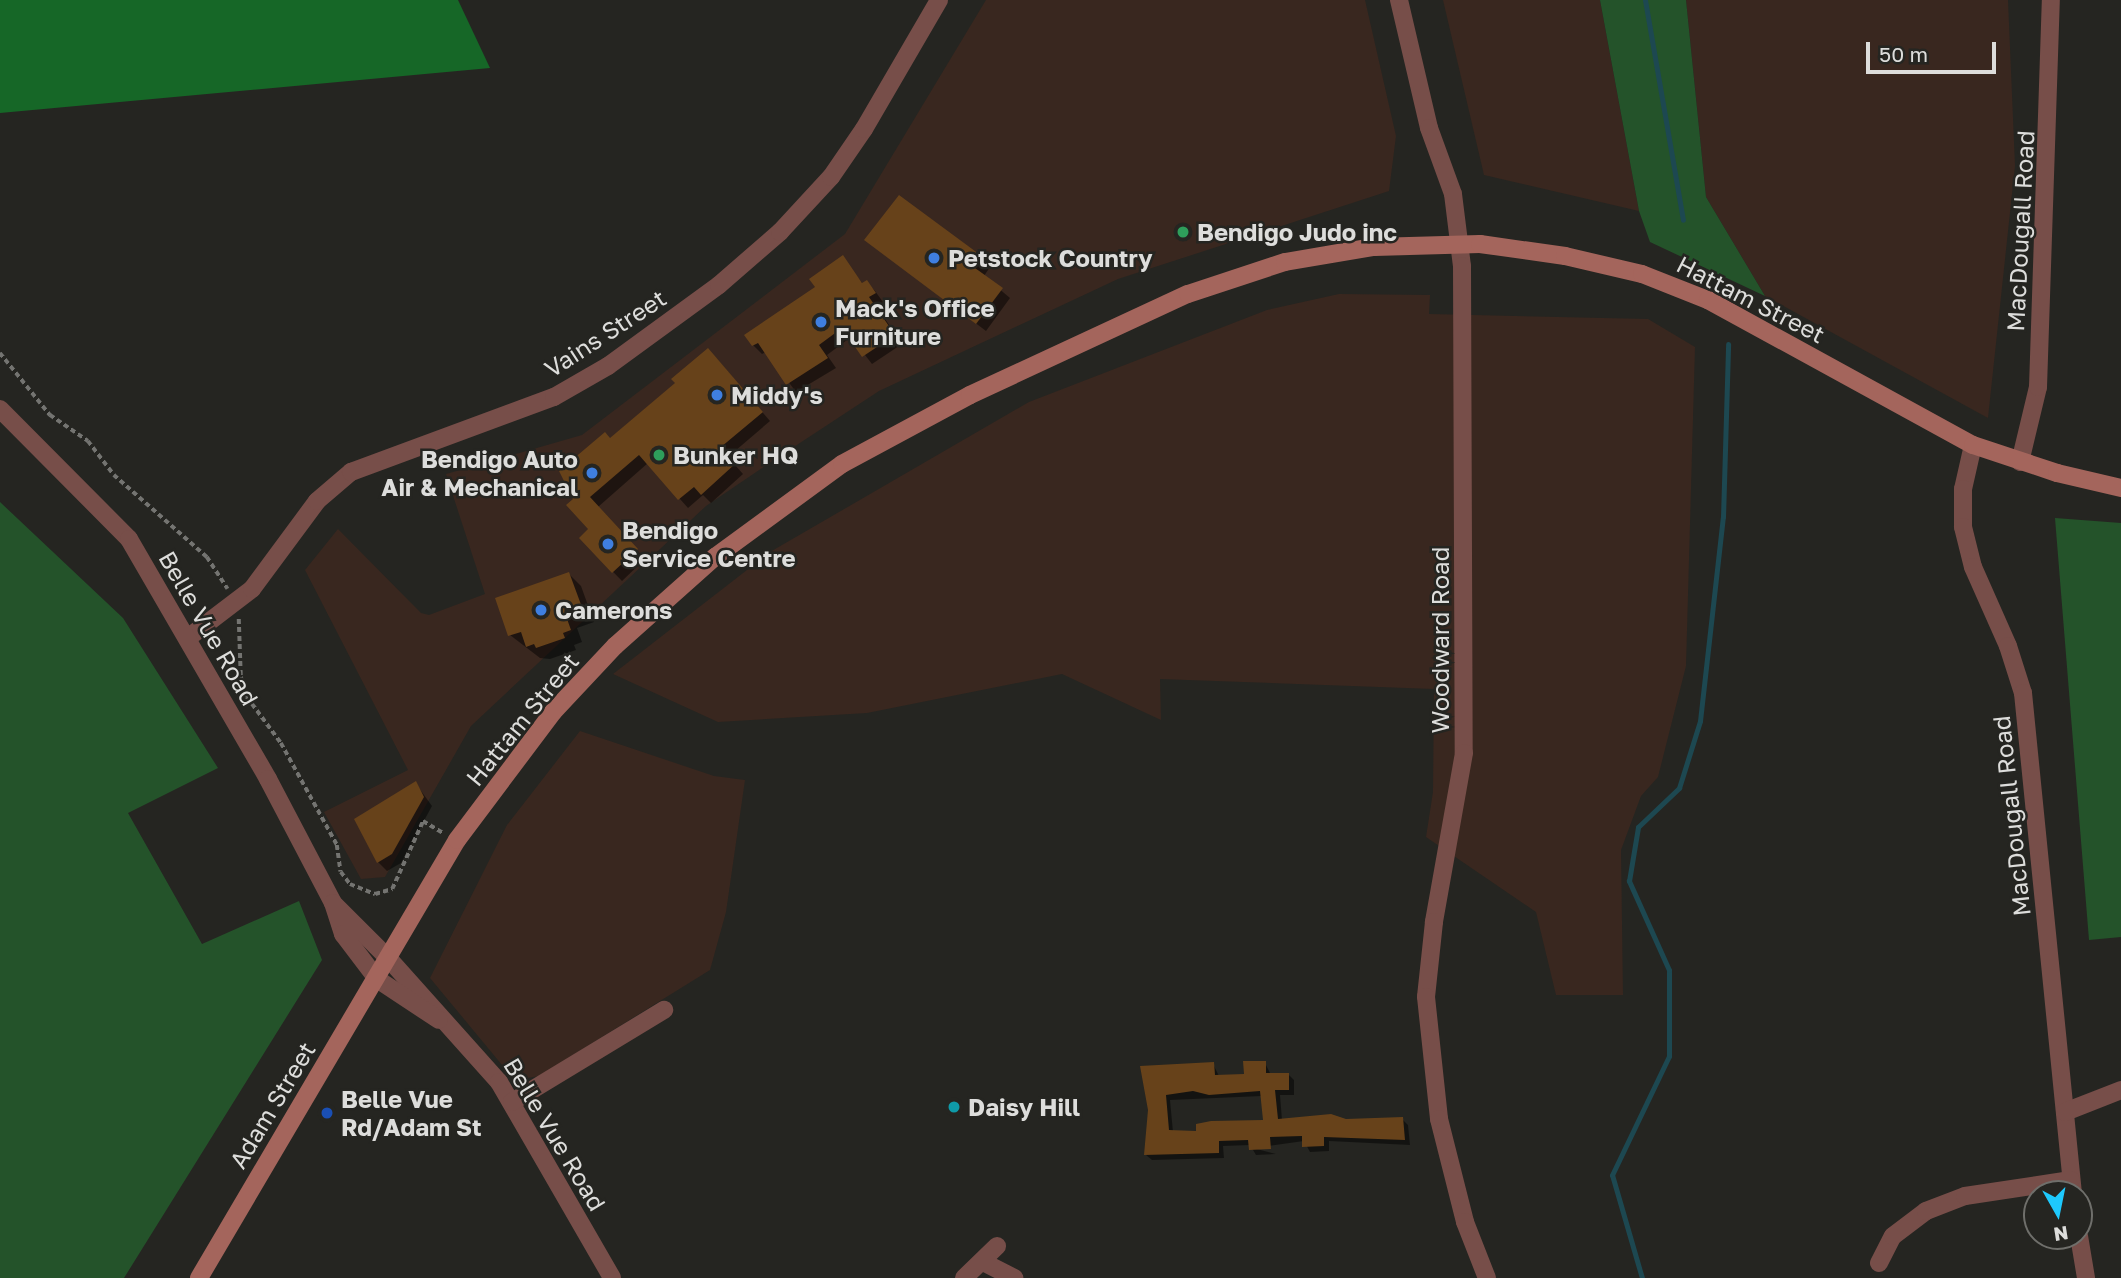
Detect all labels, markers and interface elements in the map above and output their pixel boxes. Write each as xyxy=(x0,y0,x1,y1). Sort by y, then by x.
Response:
scale bar xyxy=(1869,28,1998,72)
text: 50 m xyxy=(1879,41,1928,67)
street label: MacDougall Road xyxy=(2000,130,2040,332)
place label: Bendigo Judo inc xyxy=(1197,218,1397,246)
marker: Bendigo Judo inc xyxy=(1175,224,1191,240)
place label: Petstock Country xyxy=(948,244,1153,272)
street label: Hattam Street xyxy=(1672,249,1830,349)
marker: Petstock Country xyxy=(926,250,942,266)
street label: Vains Street xyxy=(539,283,671,383)
place label: Mack's Office Furniture xyxy=(835,294,995,350)
marker: Mack's Office Furniture xyxy=(813,314,829,330)
place label: Middy's xyxy=(731,381,823,409)
marker: Middy's xyxy=(709,387,725,403)
place label: Bunker HQ xyxy=(673,441,798,469)
place label: Bendigo Auto Air & Mechanical xyxy=(381,445,578,501)
marker: Bunker HQ xyxy=(651,447,667,463)
marker: Bendigo Auto Air & Mechanical xyxy=(584,465,600,481)
place label: Bendigo Service Centre xyxy=(622,516,796,572)
marker: Bendigo Service Centre xyxy=(600,536,616,552)
street label: Belle Vue Road xyxy=(153,546,265,710)
street label: Woodward Road xyxy=(1426,547,1454,733)
place label: Camerons xyxy=(555,596,672,624)
marker: Camerons xyxy=(533,602,549,618)
street label: Hattam Street xyxy=(460,647,584,791)
street label: MacDougall Road xyxy=(1986,714,2036,918)
street label: Adam Street xyxy=(223,1037,321,1173)
street label: Belle Vue Road xyxy=(498,1052,612,1216)
place label: Belle Vue Rd/Adam St xyxy=(341,1085,482,1141)
place label: Daisy Hill xyxy=(968,1093,1080,1121)
marker: Daisy Hill xyxy=(946,1099,962,1115)
marker: Belle Vue Rd/Adam St xyxy=(319,1105,335,1121)
north arrow xyxy=(2023,1180,2093,1250)
text: N xyxy=(2052,1222,2070,1247)

